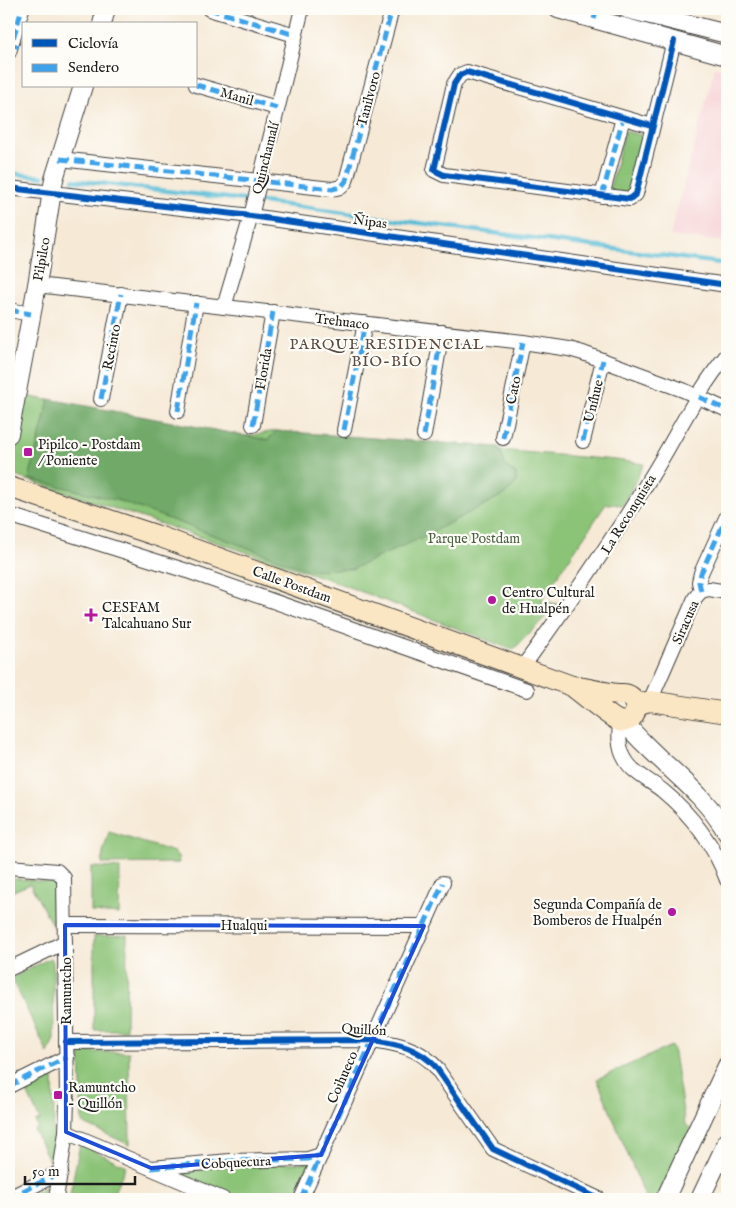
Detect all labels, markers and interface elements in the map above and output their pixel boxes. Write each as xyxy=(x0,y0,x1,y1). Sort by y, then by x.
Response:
legend xyxy=(22,22,198,88)
text: Ciclovía xyxy=(68,34,119,53)
text: Sendero xyxy=(68,58,119,77)
street label: Tanilvoro xyxy=(353,69,385,129)
street label: Manil xyxy=(218,84,256,110)
street label: Quinchamalí xyxy=(248,119,284,196)
street label: Ñipas xyxy=(352,210,388,233)
street label: Pilpilco xyxy=(29,235,55,283)
street label: Trehuaco xyxy=(314,310,371,334)
street label: Recinto xyxy=(99,322,125,372)
district label: PARQUE RESIDENCIAL BÍO-BÍO xyxy=(290,335,484,371)
street label: Florida xyxy=(251,346,277,392)
street label: Cato xyxy=(502,374,526,406)
street label: Uníhue xyxy=(580,377,608,425)
place label: Pipilco - Postdam / Poniente xyxy=(38,436,141,470)
marker: Pipilco - Postdam / Poniente xyxy=(22,446,34,458)
street label: La Reconquista xyxy=(597,470,661,558)
park label: Parque Postdam xyxy=(428,530,520,548)
street label: Calle Postdam xyxy=(250,562,334,608)
place label: Centro Cultural de Hualpén xyxy=(502,584,595,618)
marker: Centro Cultural de Hualpén xyxy=(486,594,498,606)
street label: Siracusa xyxy=(668,597,704,647)
place label: CESFAM Talcahuano Sur xyxy=(102,599,191,633)
marker: CESFAM Talcahuano Sur xyxy=(84,608,98,622)
place label: Segunda Compañía de Bomberos de Hualpén xyxy=(532,896,663,930)
marker: Segunda Compañía de Bomberos de Hualpén xyxy=(666,906,678,918)
street label: Hualqui xyxy=(221,917,268,935)
street label: Ramuntcho xyxy=(58,957,76,1025)
street label: Quillón xyxy=(341,1020,387,1040)
street label: Coihueco xyxy=(323,1048,363,1107)
place label: Ramuntcho - Quillón xyxy=(68,1079,136,1113)
marker: Ramuntcho - Quillón xyxy=(52,1089,64,1101)
street label: Cobquecura xyxy=(201,1152,272,1174)
scale bar xyxy=(25,1153,135,1185)
text: 50 m xyxy=(32,1162,60,1181)

